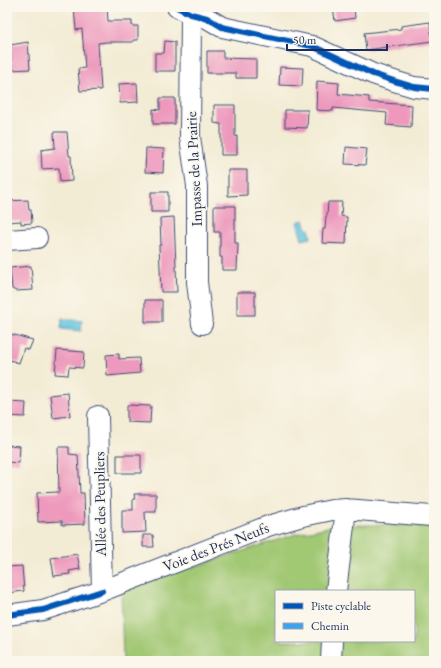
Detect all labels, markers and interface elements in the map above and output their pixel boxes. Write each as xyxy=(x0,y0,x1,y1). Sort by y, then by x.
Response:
scale bar xyxy=(287,26,387,52)
text: 50 m xyxy=(293,32,317,48)
street label: Impasse de la Prairie xyxy=(181,111,206,227)
street label: Allée des Peupliers xyxy=(89,451,110,558)
street label: Voie des Prés Neufs xyxy=(160,518,272,575)
legend xyxy=(275,590,415,642)
text: Piste cyclable xyxy=(311,598,371,614)
text: Chemin xyxy=(311,618,350,634)

